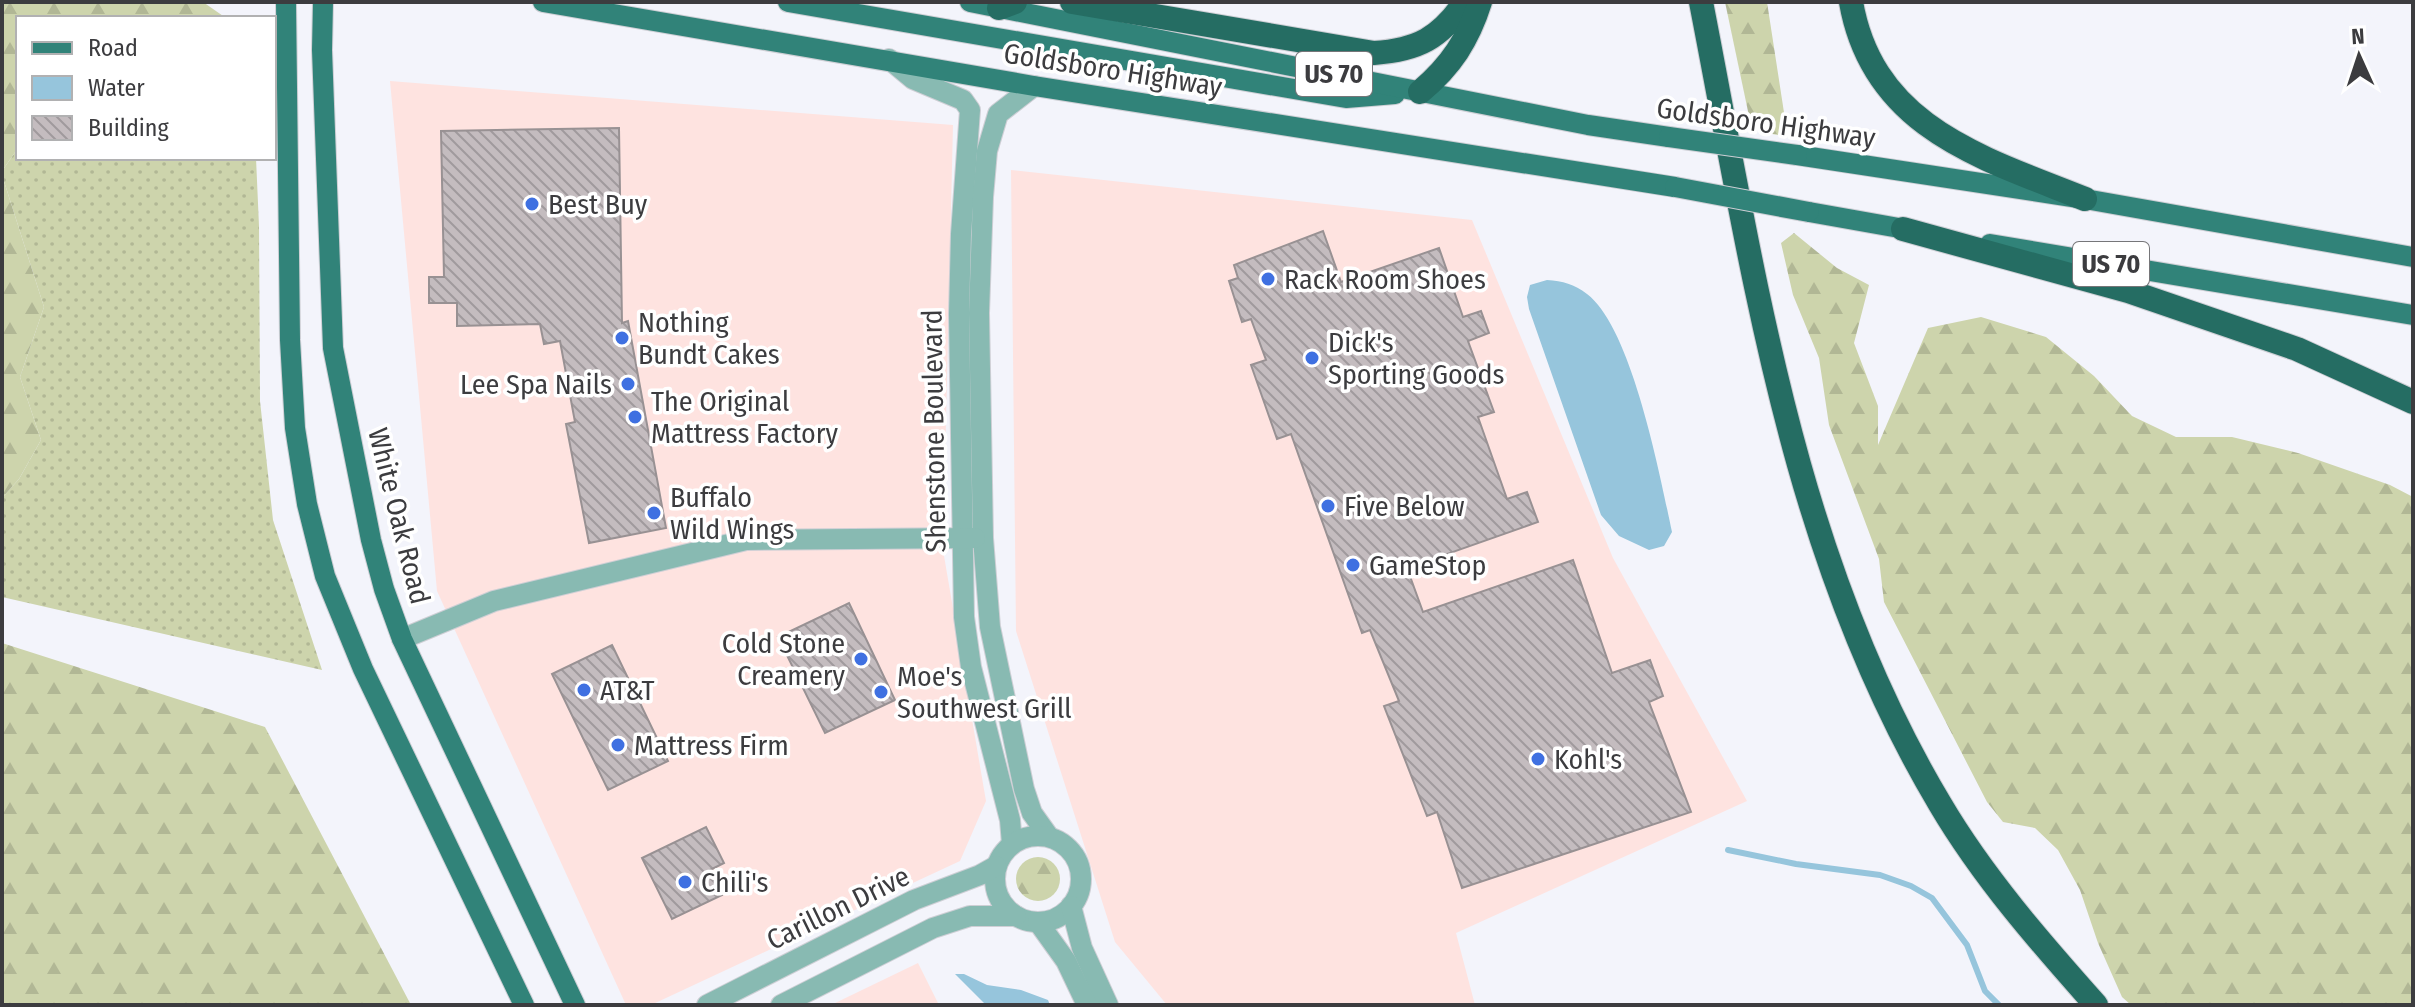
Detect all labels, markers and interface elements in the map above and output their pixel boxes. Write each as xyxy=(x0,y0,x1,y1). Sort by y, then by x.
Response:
legend xyxy=(16,16,276,160)
north arrow xyxy=(2319,16,2399,96)
text: N xyxy=(2351,23,2365,50)
text: Road xyxy=(88,34,138,62)
street label: Goldsboro Highway xyxy=(1001,36,1225,104)
road number: US 70 xyxy=(1296,52,1372,96)
text: Water xyxy=(88,74,145,102)
street label: Goldsboro Highway xyxy=(1654,91,1878,155)
text: Building xyxy=(88,114,170,142)
place label: Best Buy xyxy=(548,188,648,221)
marker: Best Buy xyxy=(523,195,541,213)
road number: US 70 xyxy=(2073,242,2149,286)
place label: Rack Room Shoes xyxy=(1284,263,1486,296)
marker: Rack Room Shoes xyxy=(1259,270,1277,288)
place label: Nothing Bundt Cakes xyxy=(638,306,780,371)
street label: Shenstone Boulevard xyxy=(915,309,953,553)
place label: Dick's Sporting Goods xyxy=(1328,326,1504,391)
marker: Nothing Bundt Cakes xyxy=(613,329,631,347)
marker: Dick's Sporting Goods xyxy=(1303,349,1321,367)
place label: Lee Spa Nails xyxy=(460,368,612,401)
marker: Lee Spa Nails xyxy=(619,375,637,393)
place label: The Original Mattress Factory xyxy=(651,385,838,450)
marker: The Original Mattress Factory xyxy=(626,408,644,426)
street label: White Oak Road xyxy=(361,424,437,608)
place label: Buffalo Wild Wings xyxy=(670,481,795,546)
place label: Five Below xyxy=(1344,490,1465,523)
marker: Five Below xyxy=(1319,497,1337,515)
marker: Buffalo Wild Wings xyxy=(645,504,663,522)
place label: GameStop xyxy=(1369,549,1486,582)
marker: GameStop xyxy=(1344,556,1362,574)
place label: Cold Stone Creamery xyxy=(722,627,846,692)
marker: Cold Stone Creamery xyxy=(852,650,870,668)
place label: Moe's Southwest Grill xyxy=(897,660,1072,725)
place label: AT&T xyxy=(600,674,655,707)
marker: AT&T xyxy=(575,681,593,699)
marker: Moe's Southwest Grill xyxy=(872,683,890,701)
place label: Mattress Firm xyxy=(634,729,789,762)
marker: Mattress Firm xyxy=(609,736,627,754)
place label: Kohl's xyxy=(1554,743,1622,776)
marker: Kohl's xyxy=(1529,750,1547,768)
street label: Carillon Drive xyxy=(761,859,915,957)
place label: Chili's xyxy=(701,866,769,899)
marker: Chili's xyxy=(676,873,694,891)

